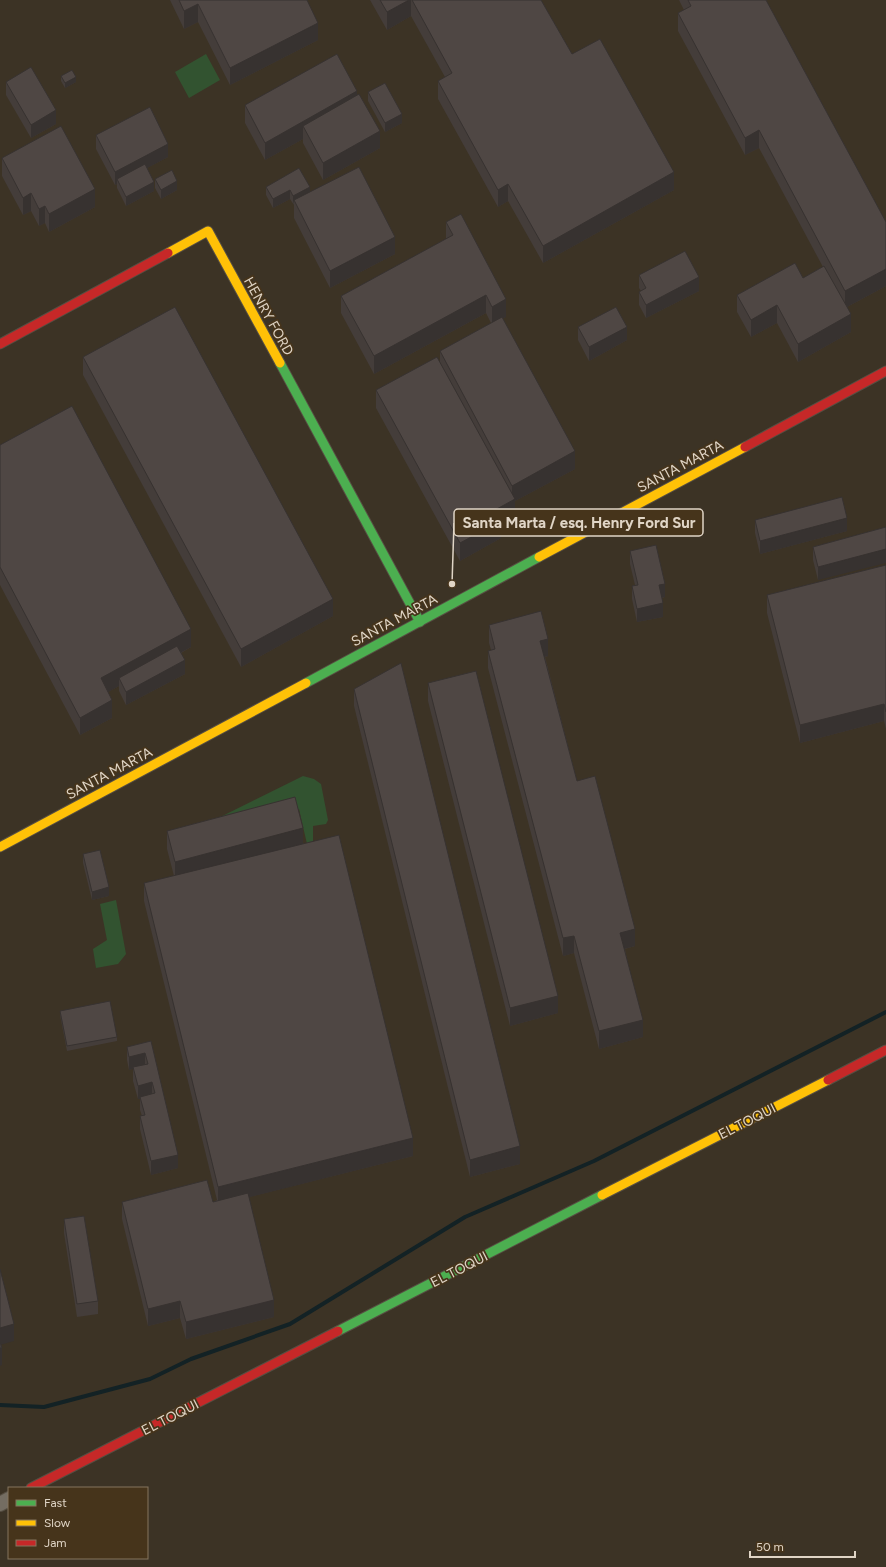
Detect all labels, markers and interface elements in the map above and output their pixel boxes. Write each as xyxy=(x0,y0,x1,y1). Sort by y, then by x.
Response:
street label: HENRY FORD xyxy=(240,274,297,358)
street label: SANTA MARTA xyxy=(634,436,727,496)
callout: Santa Marta / esq. Henry Ford Sur xyxy=(454,509,703,536)
text: Santa Marta / esq. Henry Ford Sur xyxy=(463,514,696,532)
street label: SANTA MARTA xyxy=(348,590,441,650)
street label: SANTA MARTA xyxy=(63,743,156,803)
street label: EL TOQUI xyxy=(716,1100,779,1143)
street label: EL TOQUI xyxy=(428,1248,491,1291)
street label: EL TOQUI xyxy=(139,1396,202,1439)
legend xyxy=(8,1487,148,1559)
text: Fast xyxy=(44,1496,67,1510)
text: Slow xyxy=(44,1516,71,1530)
scale bar xyxy=(750,1533,855,1559)
text: Jam xyxy=(44,1536,67,1550)
text: 50 m xyxy=(756,1540,784,1554)

